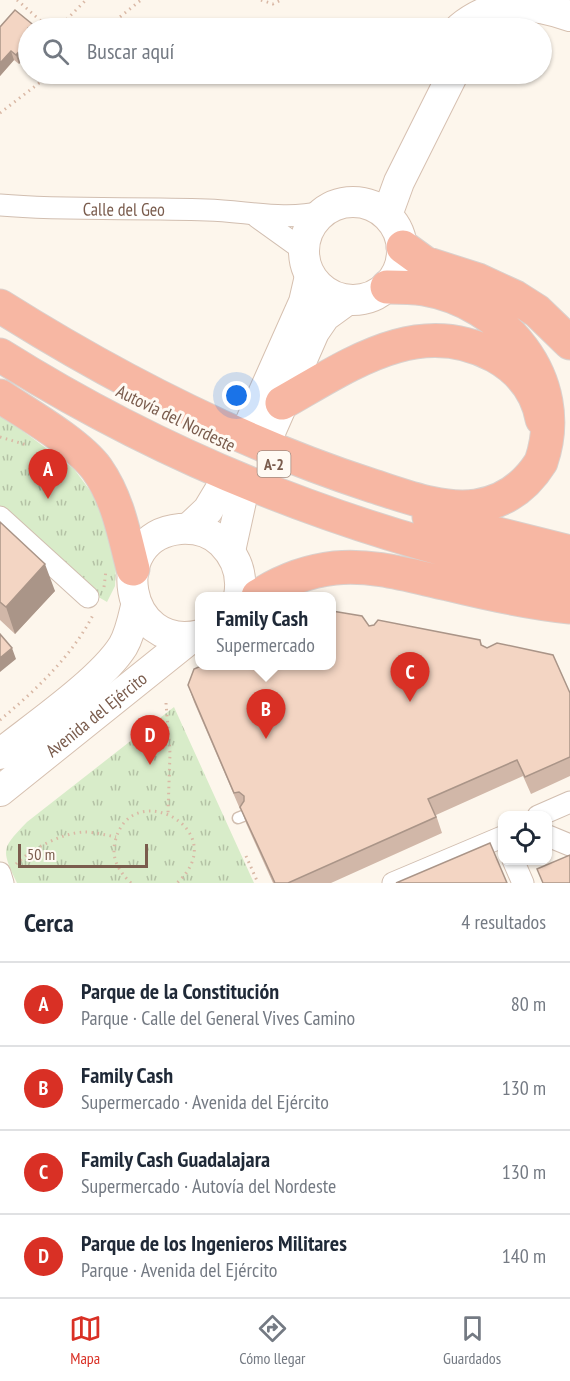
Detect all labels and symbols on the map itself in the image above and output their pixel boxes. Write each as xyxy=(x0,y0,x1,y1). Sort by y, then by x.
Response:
street label: Calle del Geo xyxy=(83,197,165,220)
street label: Autovía del Nordeste xyxy=(113,379,239,457)
your location xyxy=(222,381,251,410)
pin: A xyxy=(28,450,68,499)
road number: A-2 xyxy=(258,451,290,477)
pin: C xyxy=(390,652,430,702)
street label: Avenida del Ejército xyxy=(41,666,151,762)
pin: B xyxy=(246,690,286,739)
pin: D xyxy=(130,716,170,765)
scale bar xyxy=(18,841,148,868)

